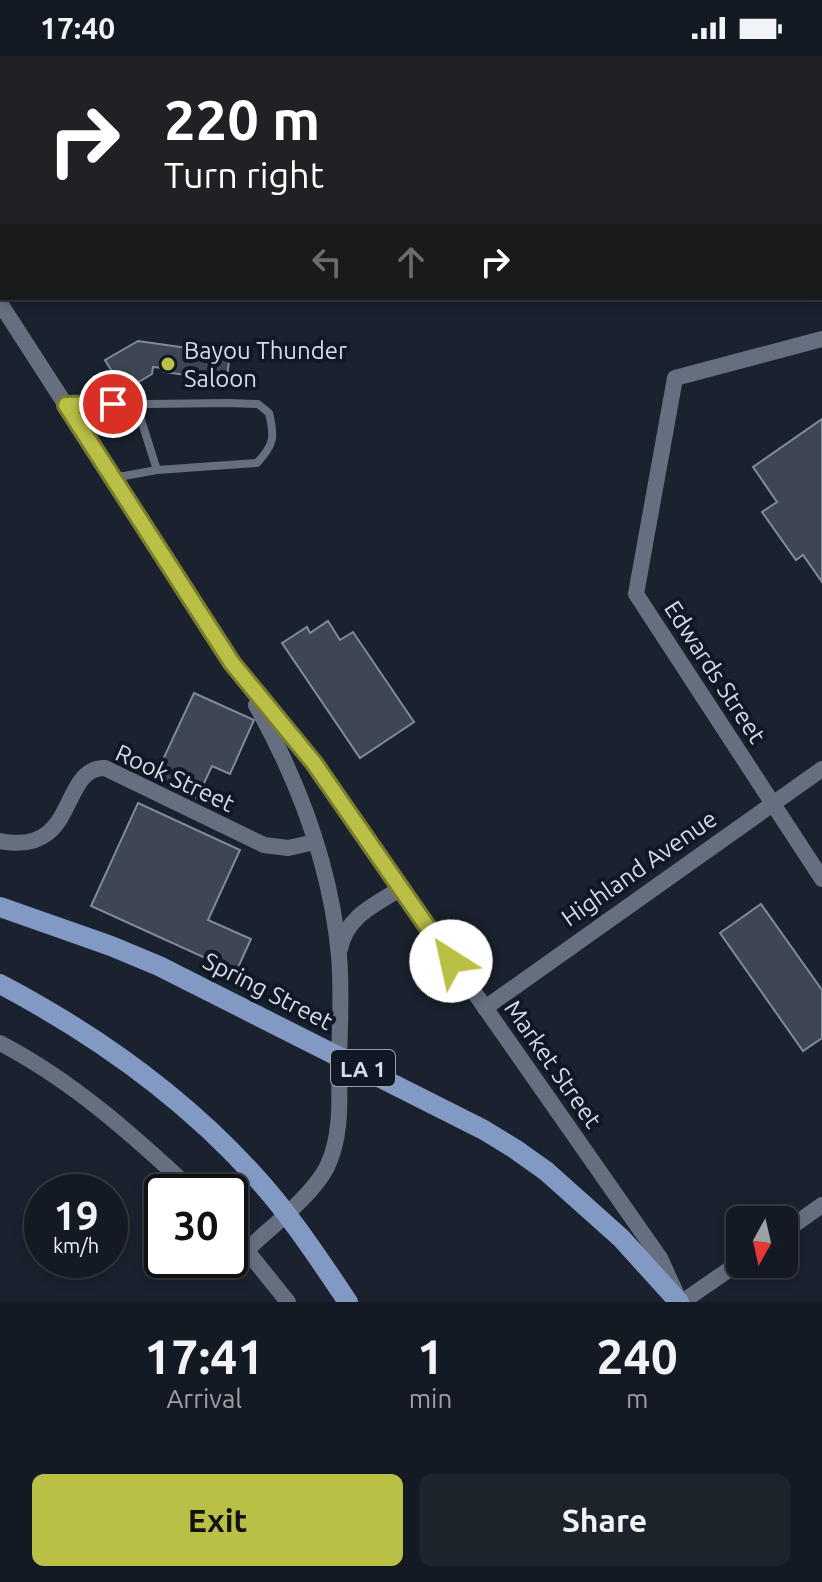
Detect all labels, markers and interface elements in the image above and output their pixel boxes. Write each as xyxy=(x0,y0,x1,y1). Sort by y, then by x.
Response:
text: 17:40 xyxy=(40,11,115,45)
icon: right xyxy=(32,88,136,192)
text: 220 m xyxy=(164,88,320,151)
text: Turn right xyxy=(164,154,324,195)
icon: left xyxy=(305,240,349,284)
icon: ahead xyxy=(389,240,433,284)
icon: right xyxy=(473,240,517,284)
place label: Bayou Thunder Saloon xyxy=(184,337,347,392)
marker: Bayou Thunder Saloon xyxy=(159,355,177,373)
pin xyxy=(79,370,147,438)
icon: arrive xyxy=(91,382,135,426)
street label: Edwards Street xyxy=(659,596,771,749)
street label: Rook Street xyxy=(111,739,239,817)
street label: Highland Avenue xyxy=(556,805,722,931)
position arrow xyxy=(409,919,493,1003)
street label: Spring Street xyxy=(199,947,338,1035)
street label: Market Street xyxy=(499,995,607,1133)
road number: LA 1 xyxy=(331,1050,395,1086)
speed limit sign: 30 xyxy=(144,1174,248,1278)
text: 19 xyxy=(53,1193,99,1238)
north arrow xyxy=(726,1206,798,1278)
map controls xyxy=(726,1206,798,1278)
text: km/h xyxy=(53,1234,99,1257)
text: 17:41 xyxy=(144,1329,264,1383)
text: 1 xyxy=(417,1329,444,1383)
text: 240 xyxy=(597,1329,678,1383)
text: Arrival xyxy=(166,1384,242,1413)
text: min xyxy=(409,1384,452,1413)
text: m xyxy=(626,1384,648,1413)
button: Exit xyxy=(32,1474,403,1566)
button: Share xyxy=(419,1474,790,1566)

